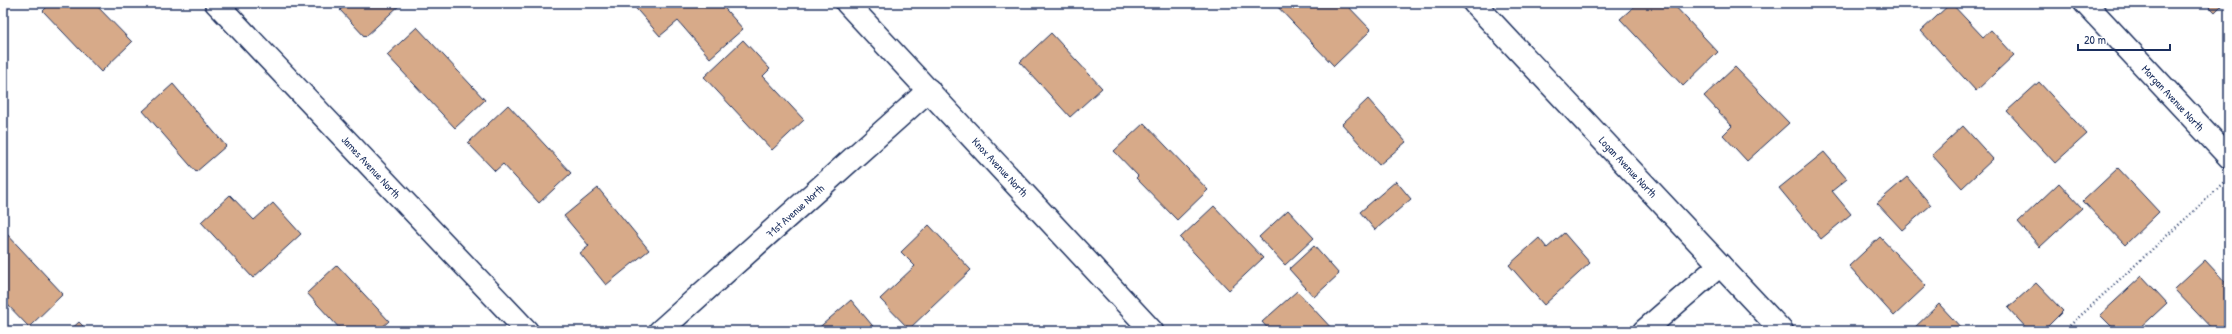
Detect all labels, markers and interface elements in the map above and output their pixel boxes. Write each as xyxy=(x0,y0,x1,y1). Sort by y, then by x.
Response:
scale bar xyxy=(2078,26,2170,52)
text: 20 m xyxy=(2084,31,2106,48)
street label: Morgan Avenue North xyxy=(2139,62,2207,134)
street label: James Avenue North xyxy=(338,133,404,201)
street label: Logan Avenue North xyxy=(1596,133,1660,201)
street label: Knox Avenue North xyxy=(969,134,1031,200)
street label: 71st Avenue North xyxy=(763,181,827,241)

